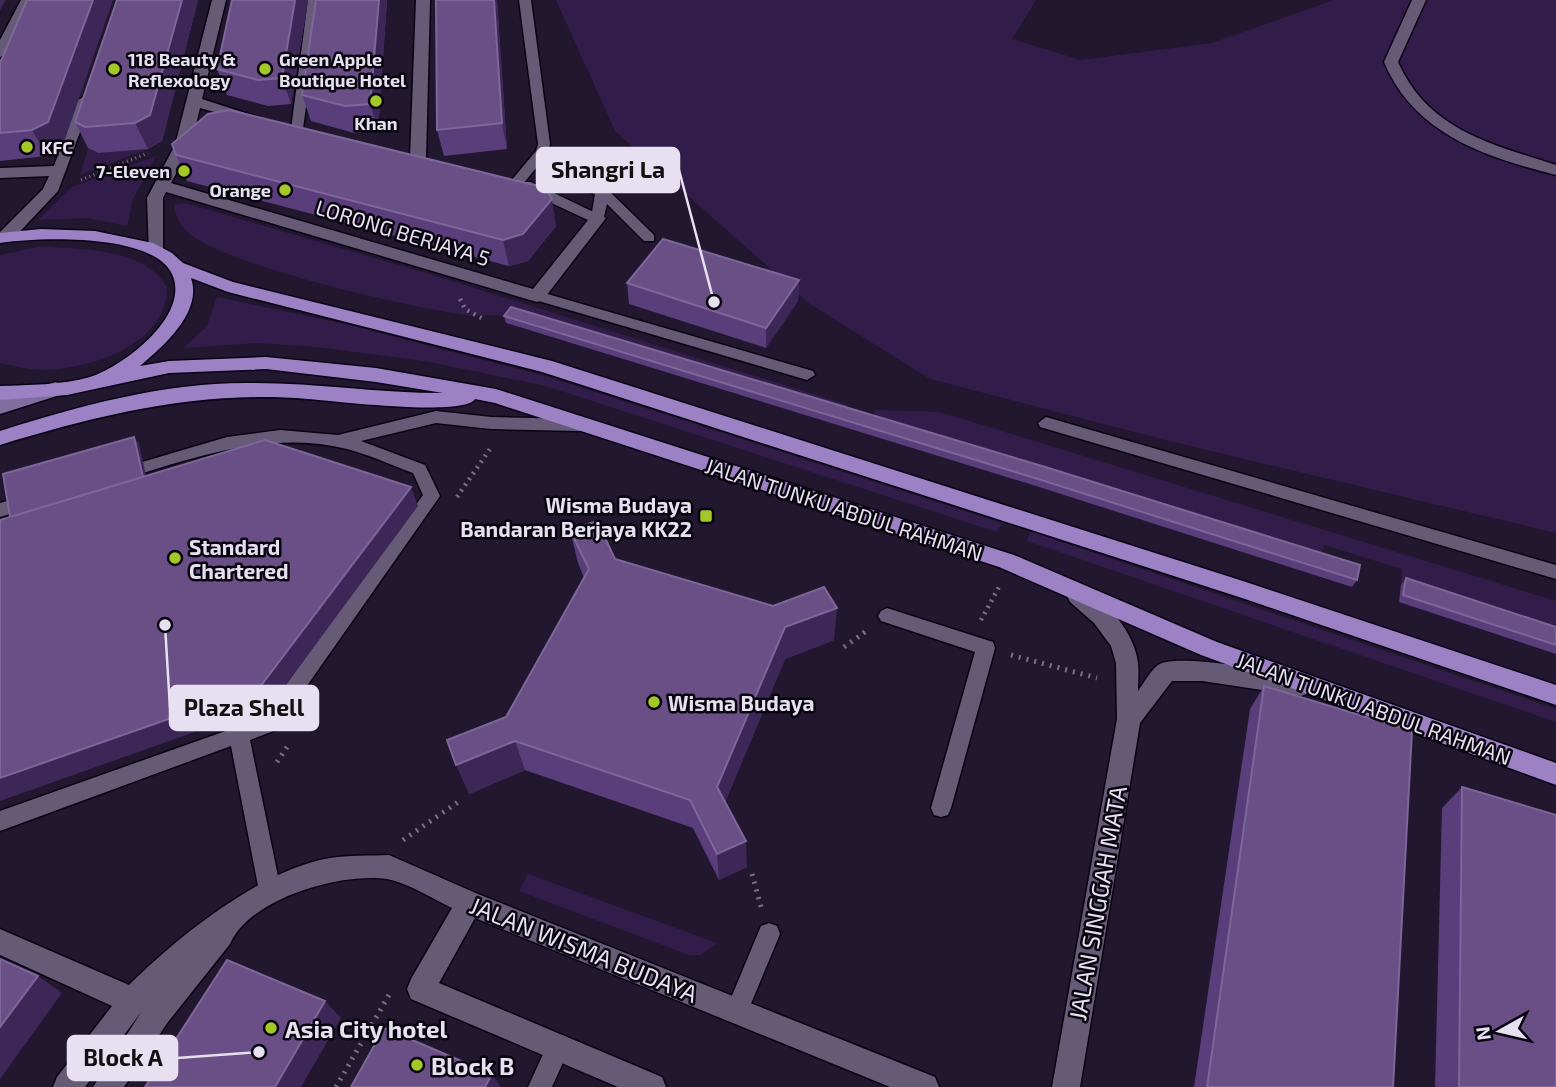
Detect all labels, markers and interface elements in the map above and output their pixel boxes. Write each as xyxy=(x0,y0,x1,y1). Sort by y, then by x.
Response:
place label: 118 Beauty & Reflexology xyxy=(128,48,236,91)
place label: Green Apple Boutique Hotel xyxy=(279,48,406,91)
marker: 118 Beauty & Reflexology xyxy=(106,61,122,77)
marker: Green Apple Boutique Hotel xyxy=(257,61,273,77)
marker: Khan xyxy=(368,93,384,109)
place label: Khan xyxy=(354,112,398,134)
place label: KFC xyxy=(41,136,73,158)
marker: KFC xyxy=(19,139,35,155)
callout: Shangri La xyxy=(537,148,679,192)
text: Shangri La xyxy=(551,155,665,183)
place label: 7-Eleven xyxy=(96,160,170,182)
marker: 7-Eleven xyxy=(176,163,192,179)
place label: Orange xyxy=(209,179,271,201)
marker: Orange xyxy=(277,182,293,198)
street label: LORONG BERJAYA 5 xyxy=(313,194,493,270)
street label: JALAN TUNKU ABDUL RAHMAN xyxy=(702,452,986,566)
place label: Wisma Budaya Bandaran Berjaya KK22 xyxy=(460,492,692,542)
marker: Wisma Budaya Bandaran Berjaya KK22 xyxy=(698,508,714,524)
place label: Standard Chartered xyxy=(189,534,289,583)
marker: Standard Chartered xyxy=(167,550,183,566)
street label: JALAN TUNKU ABDUL RAHMAN xyxy=(1233,647,1515,769)
callout: Plaza Shell xyxy=(170,686,318,730)
place label: Wisma Budaya xyxy=(668,690,814,716)
text: Plaza Shell xyxy=(184,693,305,721)
marker: Wisma Budaya xyxy=(646,694,662,710)
street label: JALAN SINGGAH MATA xyxy=(1062,783,1132,1023)
street label: JALAN WISMA BUDAYA xyxy=(466,890,702,1008)
north arrow xyxy=(1465,996,1535,1066)
place label: Asia City hotel xyxy=(285,1014,448,1043)
marker: Asia City hotel xyxy=(263,1020,279,1036)
text: N xyxy=(1470,1025,1495,1042)
callout: Block A xyxy=(68,1036,177,1080)
text: Block A xyxy=(83,1043,163,1071)
place label: Block B xyxy=(431,1051,514,1080)
marker: Block B xyxy=(409,1057,425,1073)

